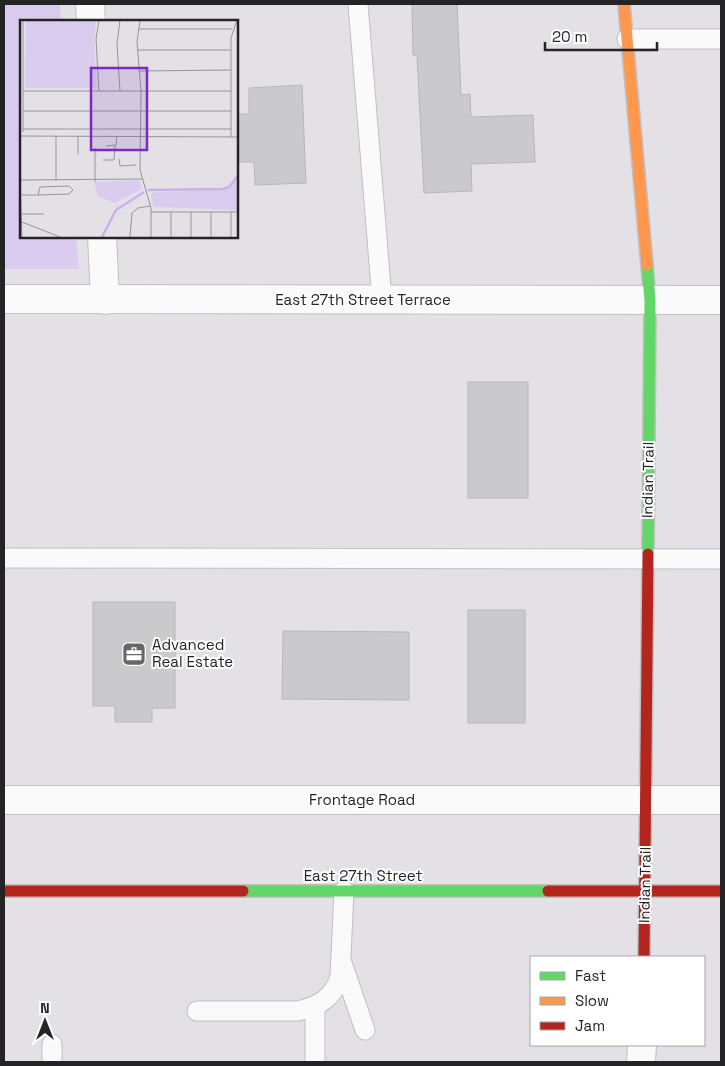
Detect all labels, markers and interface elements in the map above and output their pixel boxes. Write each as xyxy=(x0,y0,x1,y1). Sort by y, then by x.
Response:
inset map xyxy=(20,20,238,238)
scale bar xyxy=(545,20,658,52)
text: 20 m xyxy=(552,27,587,46)
street label: East 27th Street Terrace xyxy=(275,290,451,309)
street label: Indian Trail xyxy=(637,442,658,518)
place label: Advanced Real Estate xyxy=(152,635,233,671)
office icon: Advanced Real Estate xyxy=(121,641,147,667)
street label: Frontage Road xyxy=(309,790,415,809)
street label: Indian Trail xyxy=(634,847,655,923)
street label: East 27th Street xyxy=(304,866,422,885)
legend xyxy=(530,956,705,1046)
text: Fast xyxy=(575,966,606,985)
text: Slow xyxy=(575,991,609,1010)
north arrow xyxy=(20,996,70,1046)
text: N xyxy=(40,999,50,1017)
text: Jam xyxy=(575,1016,605,1035)

